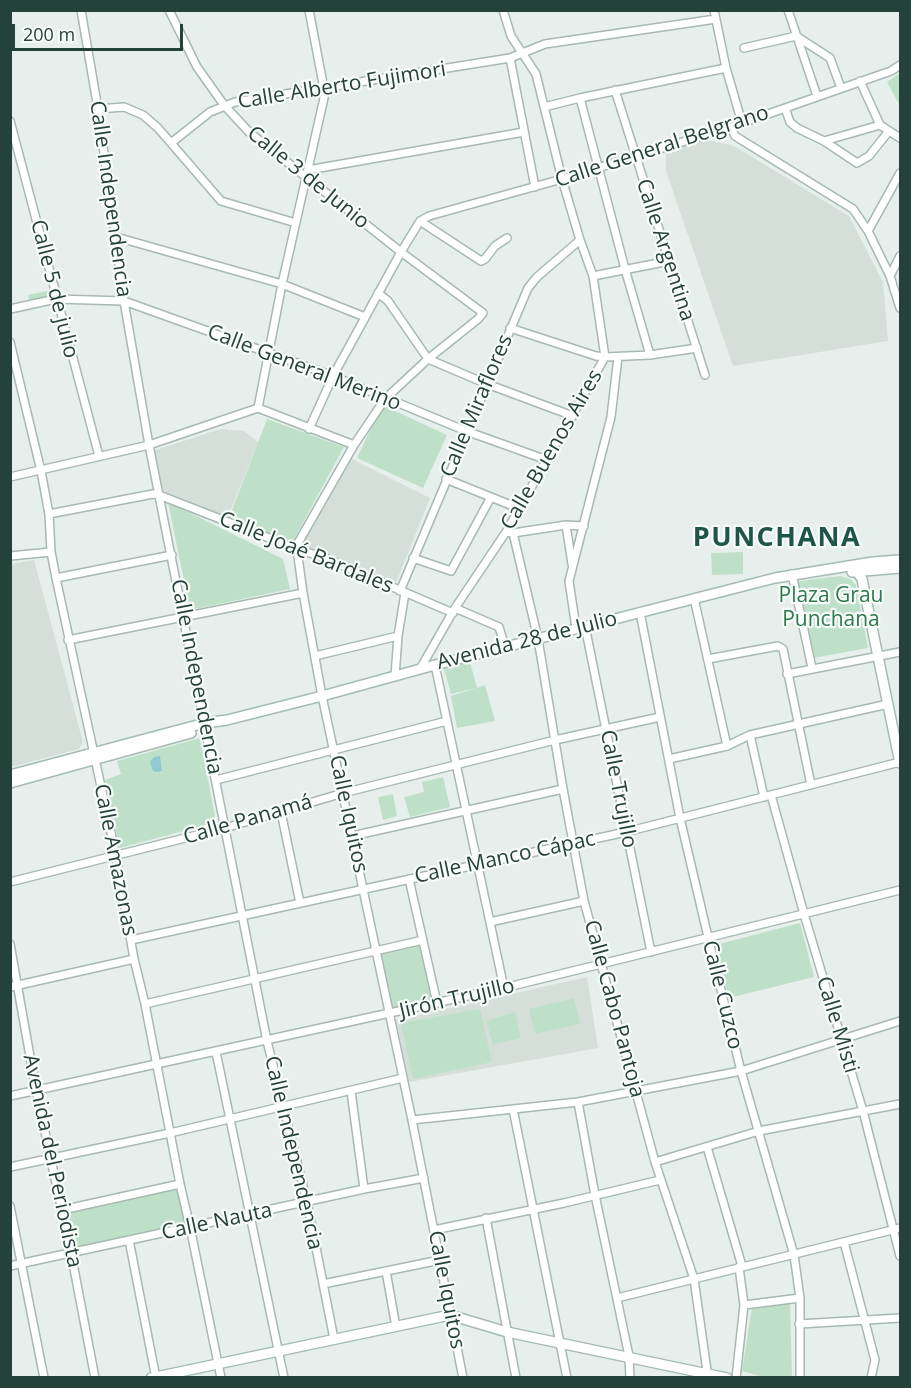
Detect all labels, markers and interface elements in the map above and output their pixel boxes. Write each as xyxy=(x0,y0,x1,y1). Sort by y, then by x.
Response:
scale bar xyxy=(15,12,186,50)
text: 200 m xyxy=(23,22,75,46)
street label: Calle Alberto Fujimori xyxy=(236,57,448,115)
street label: Calle Independencia xyxy=(84,99,136,299)
street label: Calle General Belgrano xyxy=(552,101,772,193)
street label: Calle 3 de Junio xyxy=(242,121,374,235)
street label: Calle Argentina xyxy=(630,176,700,324)
street label: Calle 5 de julio xyxy=(25,217,83,361)
street label: Calle General Merino xyxy=(204,319,404,417)
street label: Calle Miraflores xyxy=(436,331,518,481)
street label: Calle Buenos Aires xyxy=(496,365,608,535)
street label: Calle Joaé Bardales xyxy=(215,507,397,599)
district label: PUNCHANA xyxy=(693,522,861,554)
street label: Calle Independencia xyxy=(165,577,227,777)
park label: Plaza Grau Punchana xyxy=(779,583,883,633)
street label: Avenida 28 de Julio xyxy=(434,606,620,676)
street label: Calle Trujillo xyxy=(594,728,642,850)
street label: Calle Iquitos xyxy=(323,753,373,875)
street label: Calle Amazonas xyxy=(88,782,142,938)
street label: Calle Panamá xyxy=(181,790,315,850)
street label: Calle Manco Cápac xyxy=(412,827,598,889)
street label: Calle Cabo Pantoja xyxy=(578,917,650,1101)
street label: Calle Cuzco xyxy=(696,938,748,1052)
street label: Jirón Trujillo xyxy=(397,974,517,1024)
street label: Calle Misti xyxy=(810,974,864,1076)
street label: Avenida del Periodista xyxy=(17,1052,87,1270)
street label: Calle Independencia xyxy=(258,1054,328,1252)
street label: Calle Nauta xyxy=(159,1198,275,1246)
street label: Calle Iquitos xyxy=(422,1229,470,1351)

